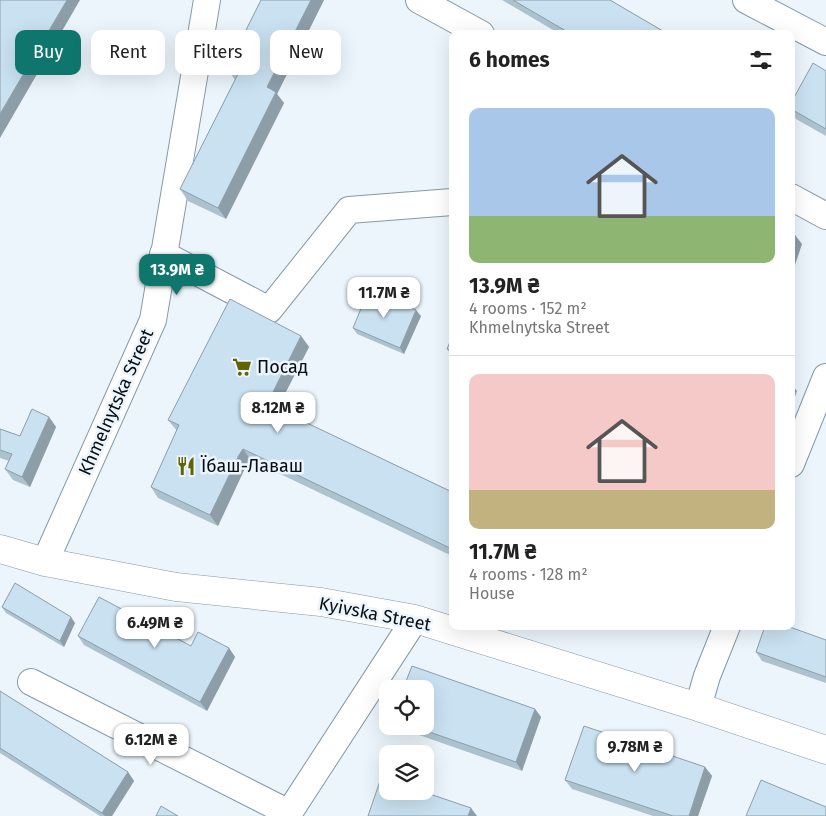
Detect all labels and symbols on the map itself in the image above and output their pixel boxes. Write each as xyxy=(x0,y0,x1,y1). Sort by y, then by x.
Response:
pin: 13.9M ₴ xyxy=(131,254,223,296)
pin: 11.7M ₴ xyxy=(338,276,430,319)
street label: Khmelnytska Street xyxy=(74,325,158,479)
supermarket icon: Посад xyxy=(231,356,253,378)
place label: Посад xyxy=(257,356,308,378)
pin: 8.12M ₴ xyxy=(232,392,324,434)
restaurant icon: Їбаш-Лаваш xyxy=(175,455,197,477)
place label: Їбаш-Лаваш xyxy=(200,455,303,477)
street label: Kyivska Street xyxy=(317,592,433,636)
pin: 6.49M ₴ xyxy=(109,606,201,649)
pin: 6.12M ₴ xyxy=(105,724,197,766)
pin: 9.78M ₴ xyxy=(589,730,681,773)

